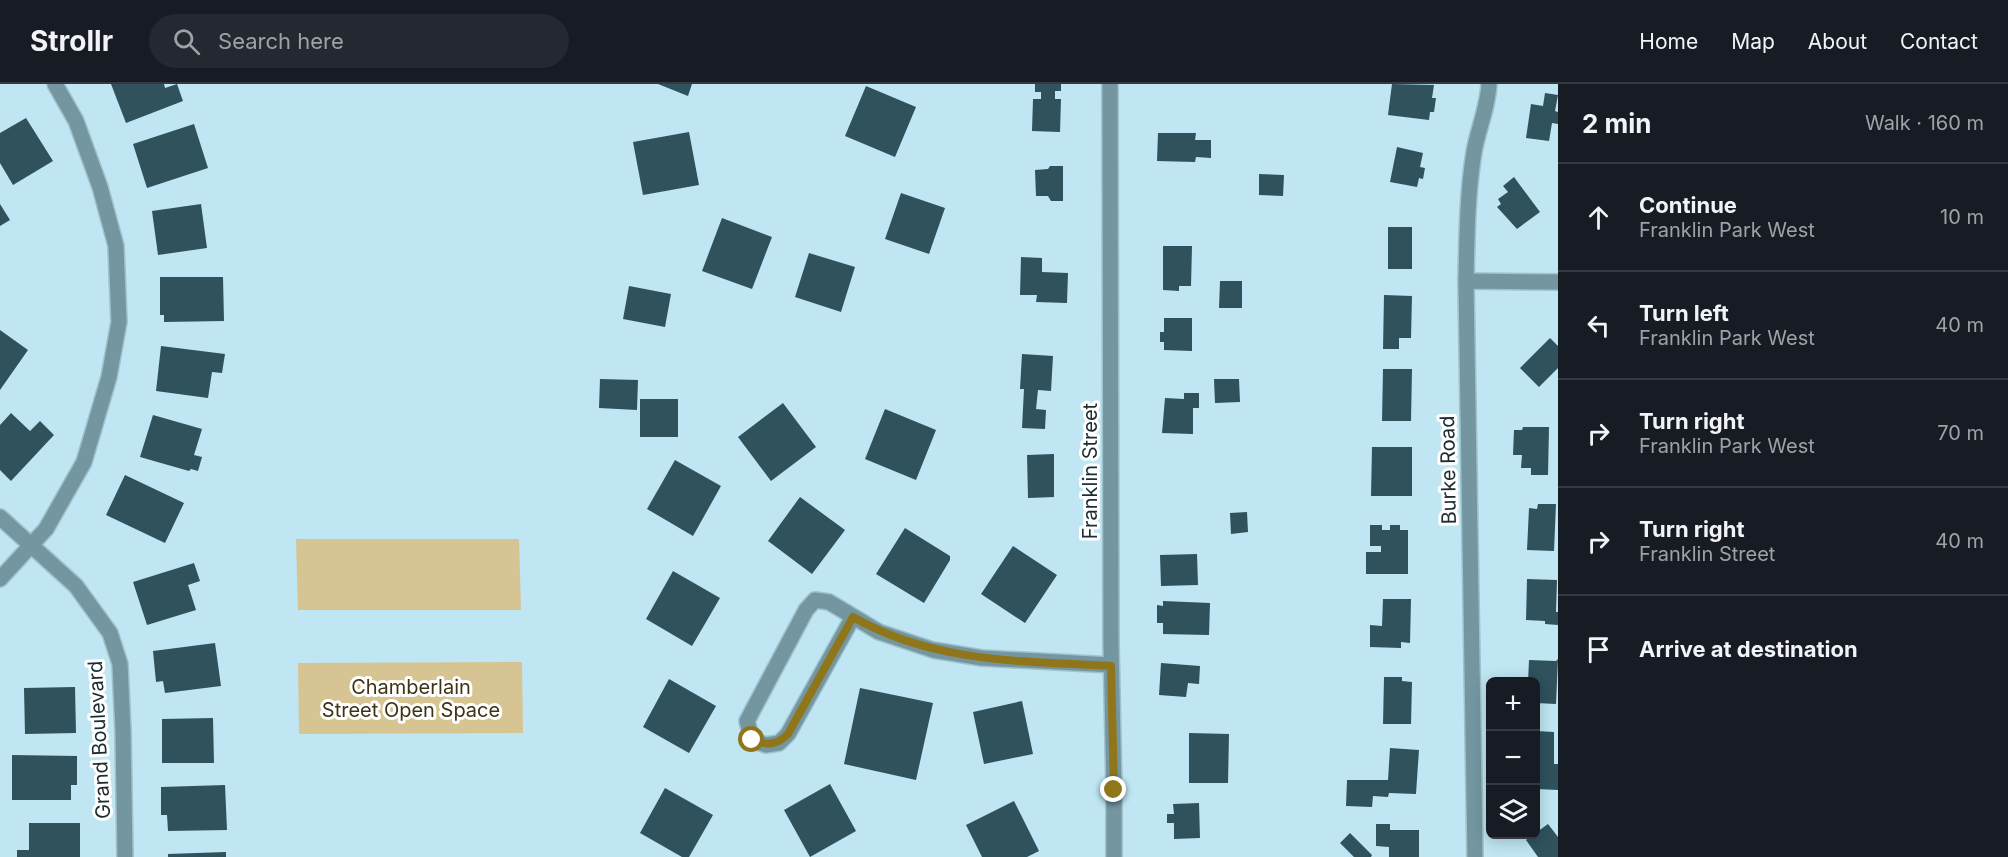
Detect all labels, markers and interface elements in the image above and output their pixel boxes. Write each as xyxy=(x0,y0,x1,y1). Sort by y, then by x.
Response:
search box xyxy=(149,14,569,68)
text: Strollr xyxy=(30,24,113,58)
icon: search xyxy=(170,25,203,58)
text: Search here xyxy=(218,28,344,54)
text: Home xyxy=(1639,29,1698,54)
text: Map xyxy=(1731,29,1775,54)
text: About xyxy=(1808,29,1867,54)
text: Contact xyxy=(1900,29,1978,54)
text: 2 min xyxy=(1582,108,1652,139)
text: Walk · 160 m xyxy=(1865,111,1984,135)
text: Continue xyxy=(1639,192,1737,218)
icon: ahead xyxy=(1582,201,1615,234)
text: 10 m xyxy=(1940,205,1984,229)
text: Franklin Park West xyxy=(1639,218,1815,242)
text: Turn left xyxy=(1639,300,1729,326)
icon: left xyxy=(1582,309,1615,342)
text: 40 m xyxy=(1935,313,1984,337)
text: Franklin Park West xyxy=(1639,326,1815,350)
street label: Franklin Street xyxy=(1078,402,1102,539)
text: Turn right xyxy=(1639,408,1745,434)
street label: Burke Road xyxy=(1435,415,1461,525)
icon: right xyxy=(1582,417,1615,450)
text: 70 m xyxy=(1937,421,1984,445)
text: Franklin Park West xyxy=(1639,434,1815,458)
text: Turn right xyxy=(1639,516,1745,542)
icon: right xyxy=(1582,525,1615,558)
text: 40 m xyxy=(1935,529,1984,553)
text: Franklin Street xyxy=(1639,542,1775,566)
icon: arrive xyxy=(1582,633,1615,666)
text: Arrive at destination xyxy=(1639,636,1858,662)
street label: Grand Boulevard xyxy=(83,660,115,820)
park label: Chamberlain Street Open Space xyxy=(322,675,500,722)
map controls xyxy=(1486,677,1540,839)
button: + xyxy=(1486,677,1540,731)
route start xyxy=(738,726,764,752)
button: − xyxy=(1486,731,1540,785)
route end xyxy=(1100,776,1126,802)
button: layers xyxy=(1486,785,1540,839)

